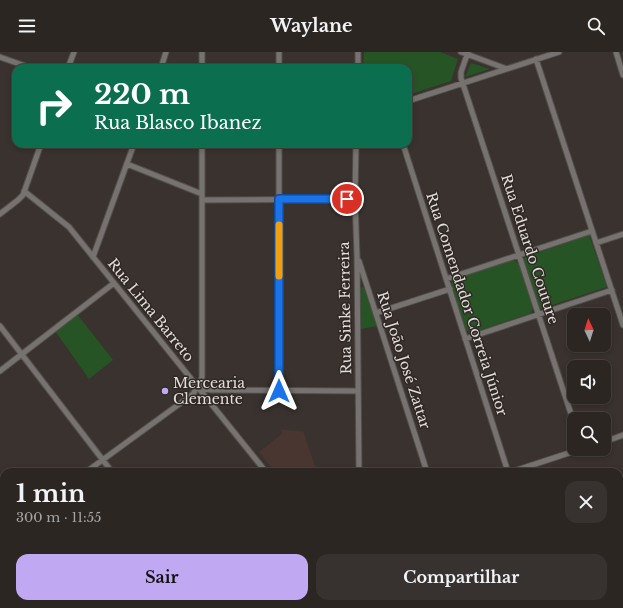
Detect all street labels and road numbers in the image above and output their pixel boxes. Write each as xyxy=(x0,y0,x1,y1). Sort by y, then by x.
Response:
street label: Rua Eduardo Couture xyxy=(497,172,563,326)
street label: Rua Comendador Correia Júnior xyxy=(422,190,512,418)
street label: Rua Sinke Ferreira xyxy=(335,241,355,375)
street label: Rua Lima Barreto xyxy=(104,255,198,365)
street label: Rua João José Zattar xyxy=(373,289,435,431)

